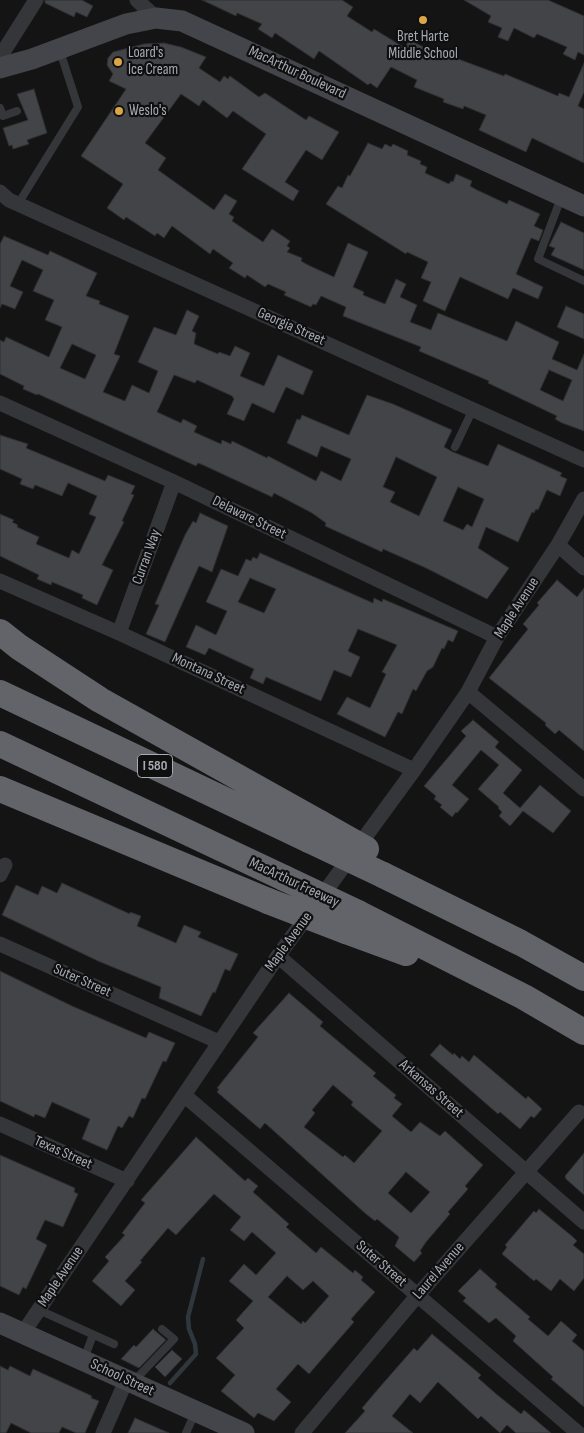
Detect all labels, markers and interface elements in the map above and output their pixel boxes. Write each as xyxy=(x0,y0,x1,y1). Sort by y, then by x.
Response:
marker: Bret Harte Middle School xyxy=(417,14,429,26)
place label: Bret Harte Middle School xyxy=(388,28,458,63)
street label: MacArthur Boulevard xyxy=(245,43,349,103)
place label: Loard's Ice Cream xyxy=(128,44,178,79)
marker: Loard's Ice Cream xyxy=(112,56,124,68)
place label: Weslo's xyxy=(129,102,167,120)
marker: Weslo's xyxy=(113,105,125,117)
street label: Georgia Street xyxy=(254,304,328,350)
street label: Delaware Street xyxy=(209,492,289,544)
street label: Curran Way xyxy=(129,527,165,587)
street label: Maple Avenue xyxy=(491,574,543,642)
street label: Montana Street xyxy=(169,649,247,699)
road number: I 580 xyxy=(138,754,172,778)
street label: MacArthur Freeway xyxy=(246,854,342,912)
street label: Maple Avenue xyxy=(262,909,316,975)
street label: Suter Street xyxy=(50,960,114,1002)
street label: Arkansas Street xyxy=(395,1056,467,1122)
street label: Texas Street xyxy=(31,1132,95,1174)
street label: Suter Street xyxy=(352,1237,410,1291)
street label: Laurel Avenue xyxy=(409,1239,469,1303)
street label: Maple Avenue xyxy=(34,1243,88,1311)
street label: School Street xyxy=(87,1355,157,1401)

